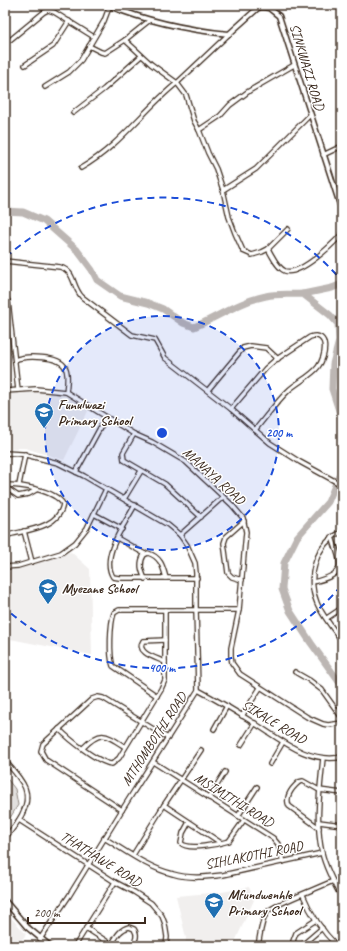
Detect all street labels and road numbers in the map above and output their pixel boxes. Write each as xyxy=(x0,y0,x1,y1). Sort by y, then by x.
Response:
street label: SINKWAZI ROAD xyxy=(286,22,329,114)
street label: MANAYA ROAD xyxy=(179,444,249,509)
street label: MTHOMBOTHI ROAD xyxy=(118,688,191,789)
street label: SIKALE ROAD xyxy=(239,696,310,748)
street label: MSIMITHI ROAD xyxy=(191,769,278,832)
street label: THATHAWE ROAD xyxy=(57,827,146,892)
street label: SIHLAKOTHI ROAD xyxy=(204,837,305,873)

